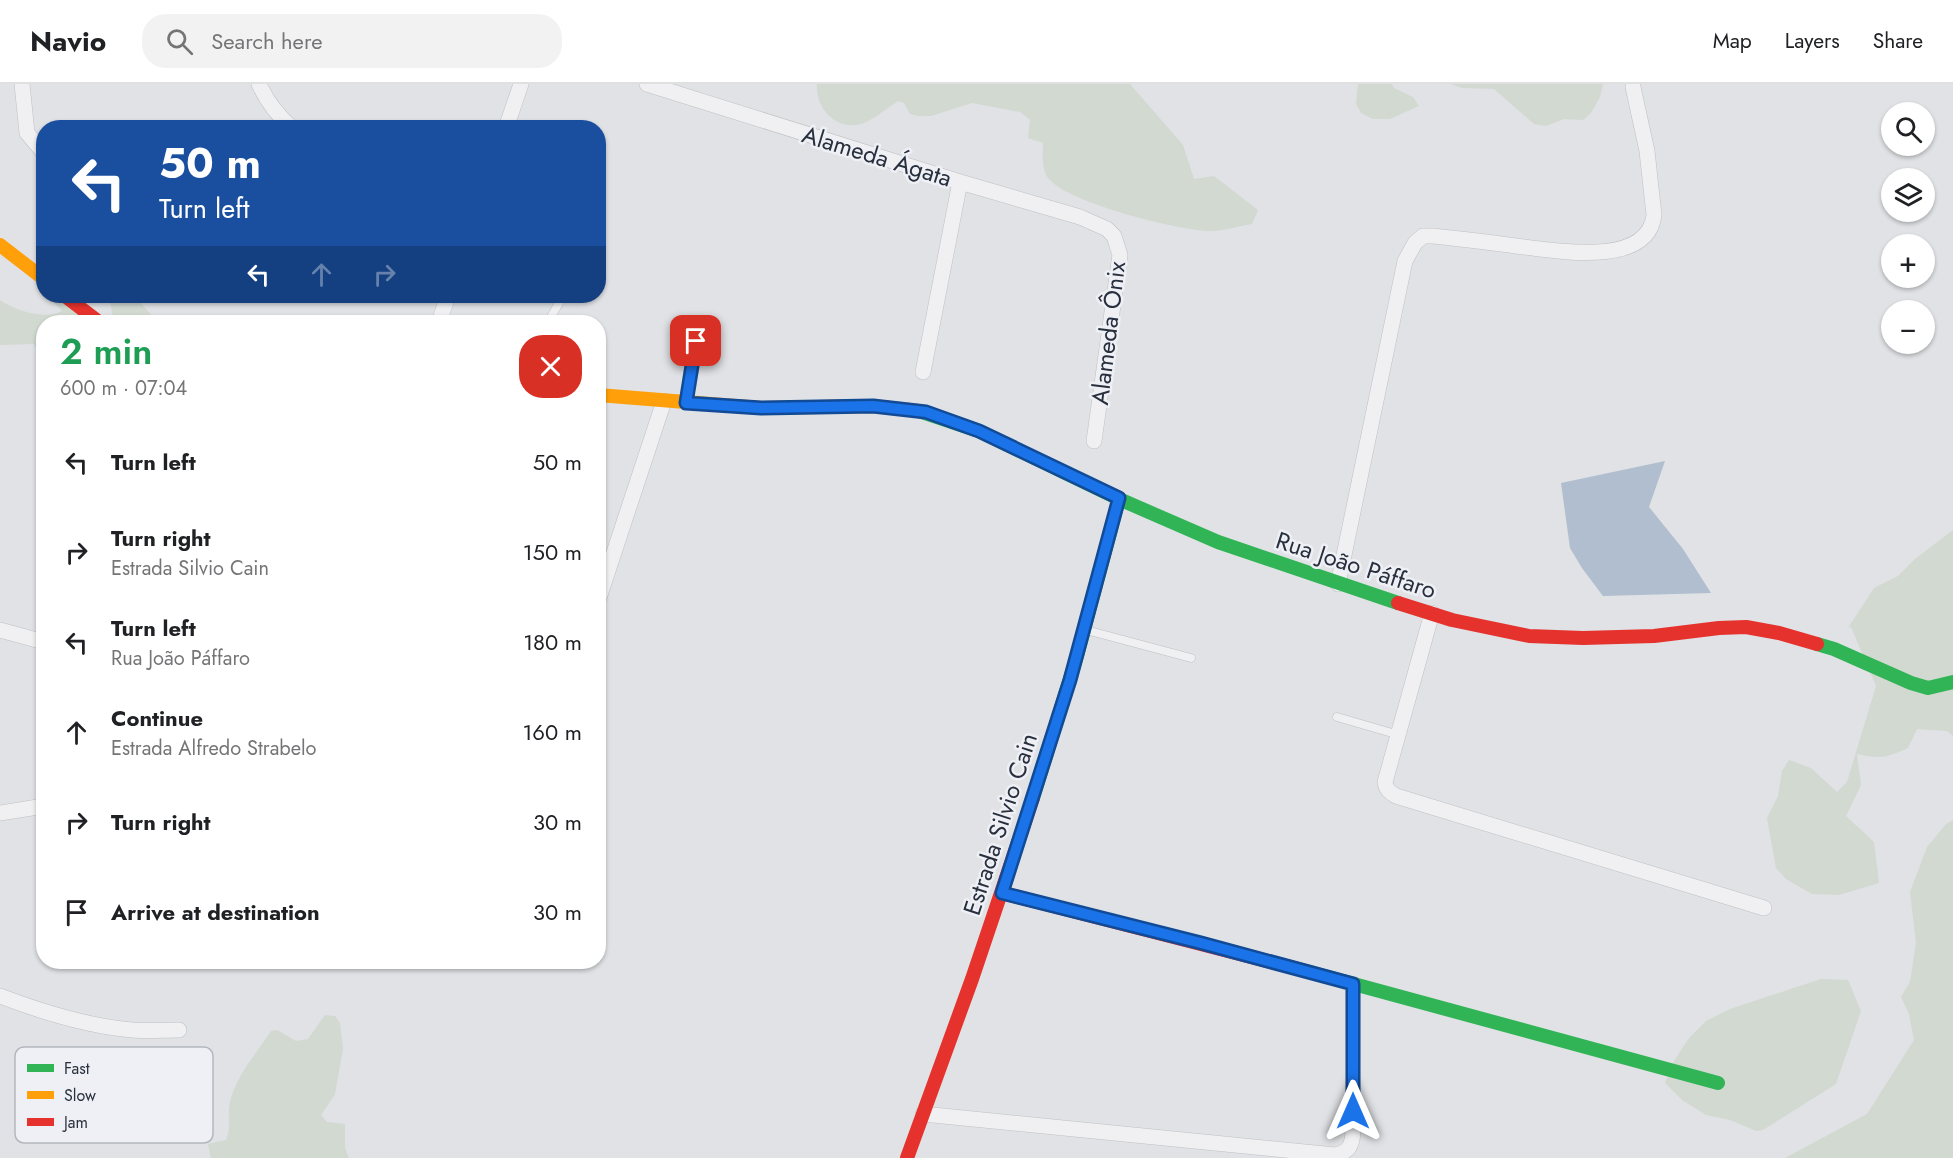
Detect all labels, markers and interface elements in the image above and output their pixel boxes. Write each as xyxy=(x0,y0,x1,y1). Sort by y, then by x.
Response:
search box xyxy=(142,14,562,68)
text: Navio xyxy=(30,21,106,62)
icon: search xyxy=(163,25,196,58)
text: Search here xyxy=(211,25,322,57)
text: Map xyxy=(1713,26,1752,56)
text: Layers xyxy=(1785,26,1840,56)
text: Share xyxy=(1873,26,1923,56)
map controls xyxy=(1881,102,1935,354)
button: search xyxy=(1881,102,1935,156)
street label: Alameda Ágata xyxy=(798,117,956,195)
text: 50 m xyxy=(159,133,261,194)
icon: left xyxy=(60,144,138,222)
button: layers xyxy=(1881,168,1935,222)
text: Turn left xyxy=(159,189,249,228)
button: + xyxy=(1881,234,1935,288)
icon: left xyxy=(242,258,275,291)
icon: ahead xyxy=(305,258,338,291)
icon: right xyxy=(368,258,401,291)
street label: Alameda Ônix xyxy=(1082,258,1134,407)
button: − xyxy=(1881,300,1935,354)
pin xyxy=(670,315,721,366)
icon: arrive xyxy=(679,324,712,357)
text: 2 min xyxy=(60,325,152,377)
button: close xyxy=(519,335,582,398)
text: 600 m · 07:04 xyxy=(60,374,187,403)
icon: left xyxy=(60,446,93,479)
text: Turn left xyxy=(111,446,196,478)
text: 50 m xyxy=(533,446,582,478)
text: Turn right xyxy=(111,522,211,554)
street label: Rua João Páffaro xyxy=(1271,523,1441,607)
icon: right xyxy=(60,536,93,569)
text: 150 m xyxy=(523,536,582,568)
text: Estrada Silvio Cain xyxy=(111,554,269,583)
text: Turn left xyxy=(111,612,196,644)
icon: left xyxy=(60,626,93,659)
text: 180 m xyxy=(523,626,582,658)
text: Rua João Páffaro xyxy=(111,644,250,673)
text: Continue xyxy=(111,702,203,734)
icon: ahead xyxy=(60,716,93,749)
text: 160 m xyxy=(522,716,582,748)
street label: Estrada Silvio Cain xyxy=(954,728,1046,920)
text: Estrada Alfredo Strabelo xyxy=(111,734,317,763)
icon: right xyxy=(60,806,93,839)
text: Turn right xyxy=(111,806,211,838)
text: 30 m xyxy=(533,806,582,838)
icon: arrive xyxy=(60,896,93,929)
text: Arrive at destination xyxy=(111,896,320,928)
text: 30 m xyxy=(533,896,582,928)
legend xyxy=(15,1047,213,1143)
text: Fast xyxy=(64,1057,90,1080)
position arrow xyxy=(1321,1079,1385,1143)
text: Slow xyxy=(64,1084,96,1107)
text: Jam xyxy=(62,1111,88,1134)

